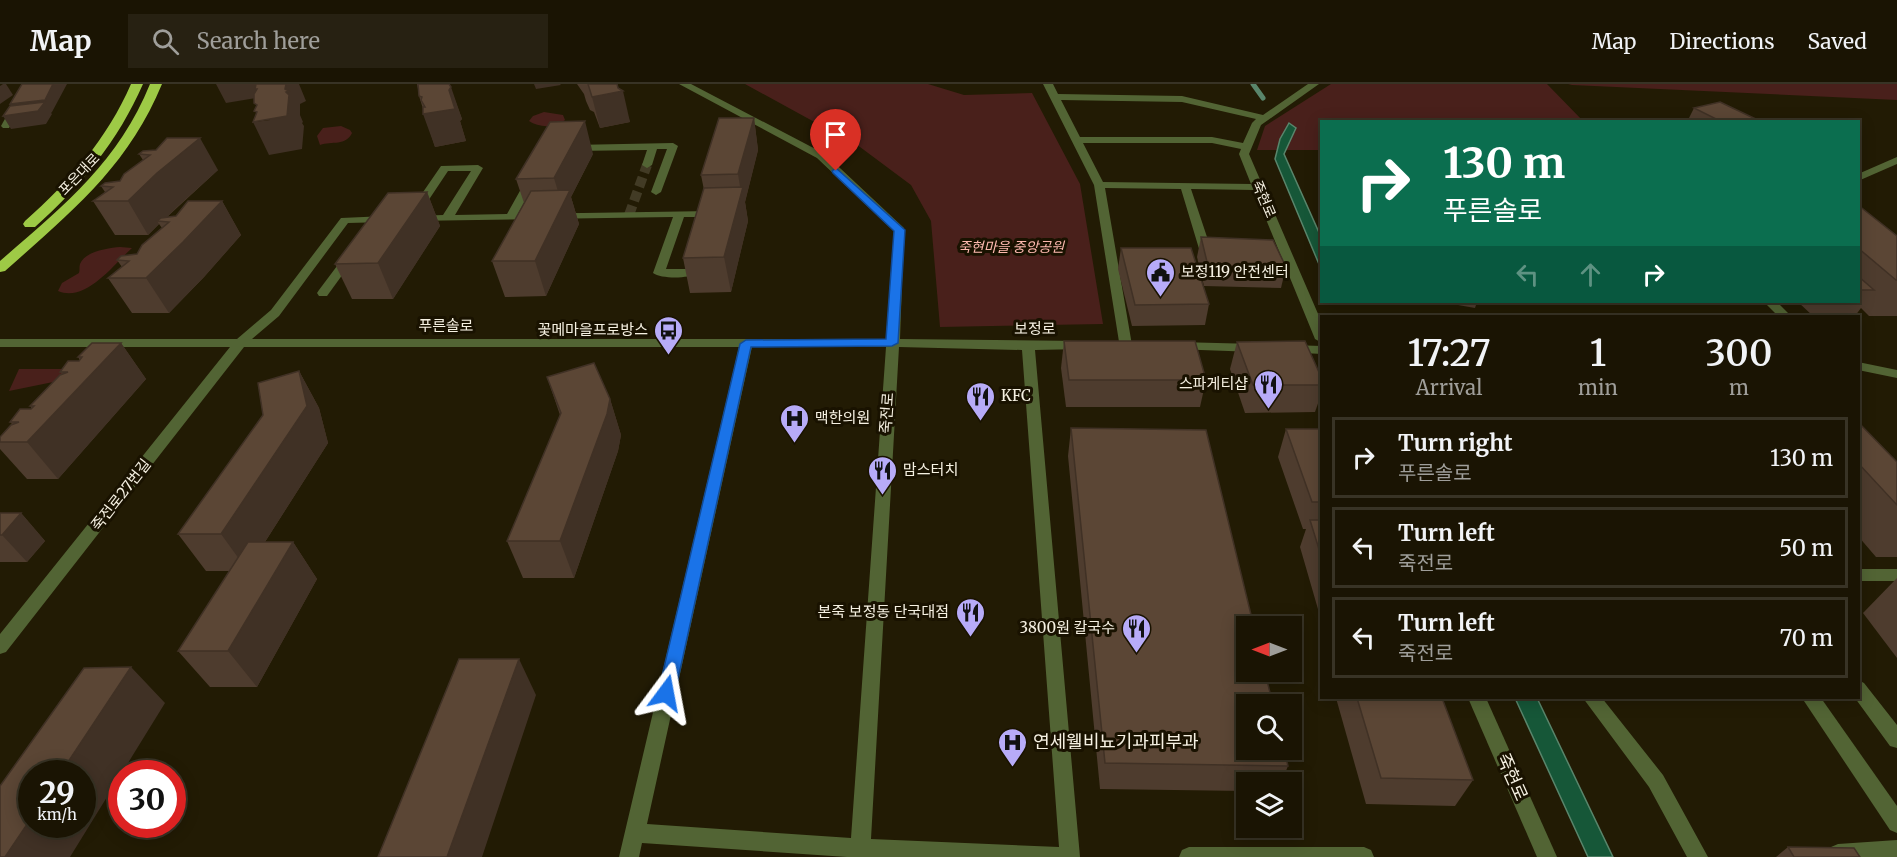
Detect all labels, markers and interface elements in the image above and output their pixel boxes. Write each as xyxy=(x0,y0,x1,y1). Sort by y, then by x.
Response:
search box xyxy=(128,14,548,68)
text: Map xyxy=(30,23,92,59)
icon: search xyxy=(149,25,182,58)
text: Search here xyxy=(197,27,320,55)
text: Map xyxy=(1592,28,1636,55)
text: Directions xyxy=(1669,28,1774,55)
text: Saved xyxy=(1807,28,1867,55)
pin xyxy=(810,109,861,171)
icon: arrive xyxy=(819,118,852,151)
text: 130 m xyxy=(1443,137,1565,189)
icon: right xyxy=(1344,144,1422,222)
street label: 포은대로 xyxy=(55,149,103,199)
street label: 죽현로 xyxy=(1248,178,1280,220)
text: 푸른솔로 xyxy=(1443,193,1542,227)
park label: 죽현마을 중앙공원 xyxy=(958,238,1065,256)
public building icon: 보정119 안전센터 xyxy=(1144,256,1176,298)
icon: left xyxy=(1511,258,1544,291)
icon: ahead xyxy=(1574,258,1607,291)
icon: right xyxy=(1637,258,1670,291)
place label: 보정119 안전센터 xyxy=(1181,262,1289,281)
bus stop icon: 꽃메마을프로방스 xyxy=(653,314,685,356)
street label: 푸른솔로 xyxy=(418,316,474,335)
street label: 보정로 xyxy=(1014,319,1056,338)
place label: 꽃메마을프로방스 xyxy=(538,320,648,339)
text: 17:27 xyxy=(1407,331,1491,376)
text: 1 xyxy=(1590,331,1606,376)
text: 300 xyxy=(1705,331,1773,376)
restaurant icon: 스파게티샵 xyxy=(1253,368,1285,410)
place label: 스파게티샵 xyxy=(1179,374,1248,393)
text: Arrival xyxy=(1416,375,1482,400)
text: min xyxy=(1578,375,1618,400)
text: m xyxy=(1729,375,1749,400)
restaurant icon: KFC xyxy=(964,380,996,422)
place label: KFC xyxy=(1001,386,1031,405)
street label: 죽전로 xyxy=(876,392,897,434)
hospital icon: 맥한의원 xyxy=(778,402,810,444)
place label: 맥한의원 xyxy=(815,408,870,427)
text: Turn right xyxy=(1398,429,1512,457)
icon: right xyxy=(1347,441,1380,474)
text: 130 m xyxy=(1770,444,1833,472)
restaurant icon: 맘스터치 xyxy=(866,454,898,496)
street label: 죽전로27번길 xyxy=(87,455,155,534)
place label: 맘스터치 xyxy=(903,460,958,479)
text: 푸른솔로 xyxy=(1398,460,1472,485)
text: Turn left xyxy=(1398,519,1495,547)
icon: left xyxy=(1347,531,1380,564)
text: 50 m xyxy=(1779,534,1833,562)
text: 죽전로 xyxy=(1398,550,1453,575)
restaurant icon: 본죽 보정동 단국대점 xyxy=(954,596,986,638)
place label: 본죽 보정동 단국대점 xyxy=(818,602,949,621)
text: Turn left xyxy=(1398,609,1495,637)
restaurant icon: 3800원 칼국수 xyxy=(1120,612,1152,654)
north arrow xyxy=(1236,616,1302,682)
map controls xyxy=(1236,616,1302,838)
place label: 3800원 칼국수 xyxy=(1019,618,1115,637)
icon: left xyxy=(1347,621,1380,654)
text: 70 m xyxy=(1780,624,1833,652)
text: 죽전로 xyxy=(1398,640,1453,665)
position arrow xyxy=(634,661,698,725)
button: search xyxy=(1236,694,1302,760)
hospital icon: 연세웰비뇨기과피부과 xyxy=(996,726,1028,768)
place label: 연세웰비뇨기과피부과 xyxy=(1033,730,1199,753)
street label: 죽현로 xyxy=(1492,749,1533,804)
speed limit sign: 30 xyxy=(108,760,186,838)
button: layers xyxy=(1236,772,1302,838)
text: 29 xyxy=(39,773,75,811)
text: km/h xyxy=(37,805,77,824)

